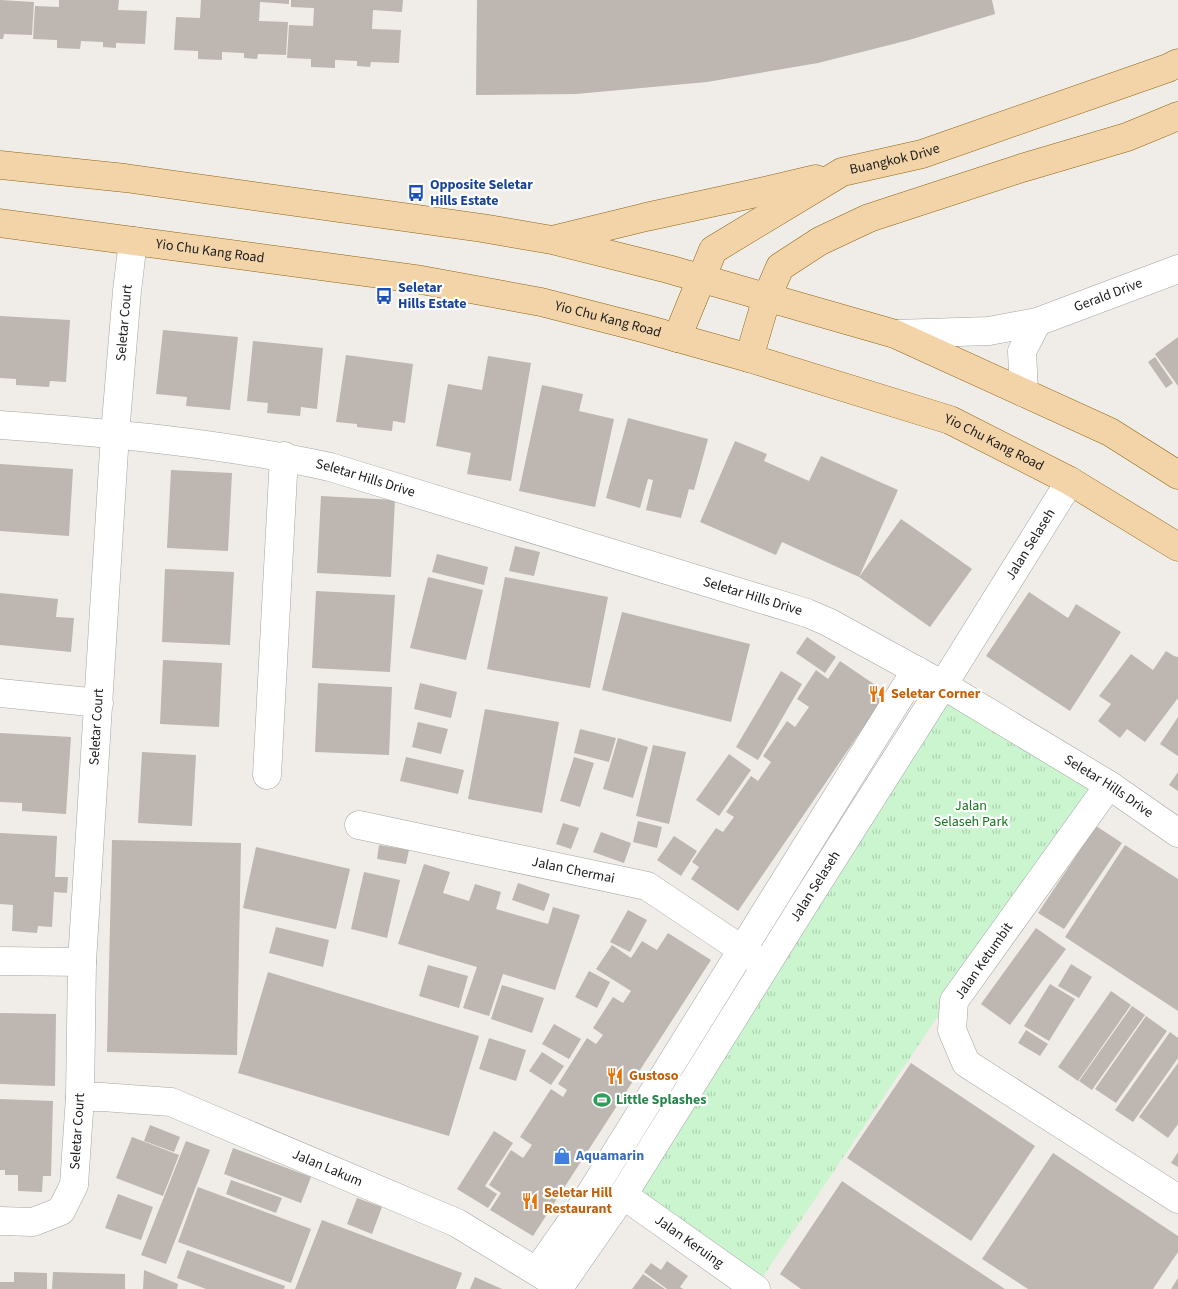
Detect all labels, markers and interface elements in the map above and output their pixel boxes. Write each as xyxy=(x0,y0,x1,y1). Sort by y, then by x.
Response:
street label: Buangkok Drive xyxy=(848,139,943,180)
place label: Opposite Seletar Hills Estate xyxy=(430,175,533,211)
bus stop icon: Opposite Seletar Hills Estate xyxy=(406,183,426,203)
street label: Yio Chu Kang Road xyxy=(154,234,266,268)
street label: Gerald Drive xyxy=(1071,273,1145,317)
place label: Seletar Hills Estate xyxy=(398,278,466,314)
street label: Seletar Court xyxy=(111,283,138,362)
bus stop icon: Seletar Hills Estate xyxy=(374,286,394,306)
street label: Yio Chu Kang Road xyxy=(552,296,664,343)
street label: Yio Chu Kang Road xyxy=(941,409,1047,476)
street label: Seletar Hills Drive xyxy=(314,454,418,502)
street label: Jalan Selaseh xyxy=(1001,505,1060,584)
street label: Seletar Hills Drive xyxy=(701,572,805,621)
restaurant icon: Seletar Corner xyxy=(867,684,887,704)
place label: Seletar Corner xyxy=(891,684,981,704)
street label: Seletar Court xyxy=(84,688,109,766)
street label: Seletar Hills Drive xyxy=(1060,750,1157,823)
park label: Jalan Selaseh Park xyxy=(934,796,1008,832)
street label: Jalan Selaseh xyxy=(786,847,845,926)
street label: Jalan Chermai xyxy=(530,852,617,889)
street label: Jalan Ketumbit xyxy=(950,918,1018,1003)
restaurant icon: Gustoso xyxy=(605,1066,625,1086)
place label: Gustoso xyxy=(629,1066,679,1086)
sports icon: Little Splashes xyxy=(592,1090,612,1110)
place label: Little Splashes xyxy=(616,1090,706,1110)
street label: Seletar Court xyxy=(65,1093,90,1170)
street label: Jalan Lakum xyxy=(289,1144,366,1192)
shop icon: Aquamarin xyxy=(552,1146,572,1166)
place label: Aquamarin xyxy=(575,1146,644,1166)
place label: Seletar Hill Restaurant xyxy=(544,1183,613,1219)
restaurant icon: Seletar Hill Restaurant xyxy=(520,1191,540,1211)
street label: Jalan Keruing xyxy=(650,1210,728,1273)

